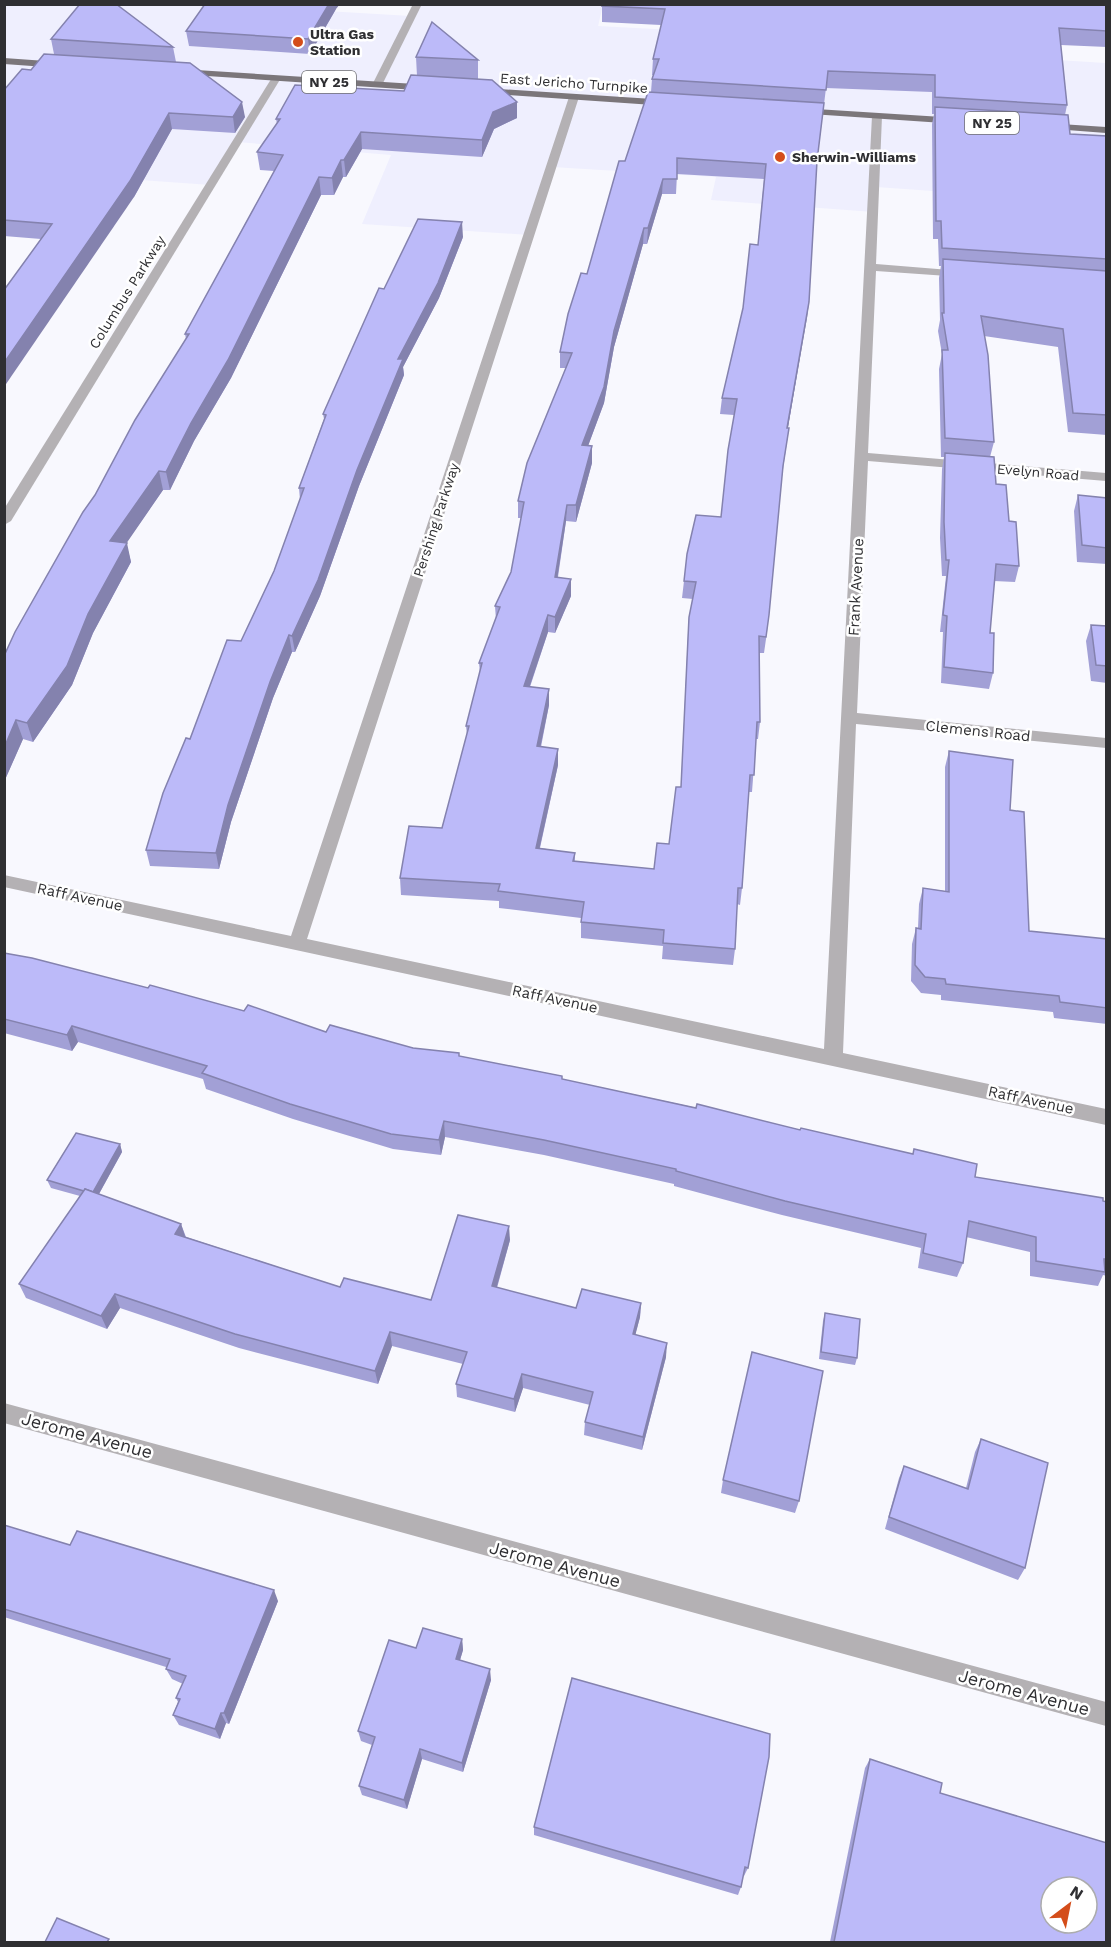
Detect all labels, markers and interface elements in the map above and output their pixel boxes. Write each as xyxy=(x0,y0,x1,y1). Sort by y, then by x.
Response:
place label: Ultra Gas Station xyxy=(310,26,375,58)
marker: Ultra Gas Station xyxy=(291,35,305,49)
street label: East Jericho Turnpike xyxy=(500,70,648,96)
road number: NY 25 xyxy=(302,71,356,93)
road number: NY 25 xyxy=(965,112,1019,134)
place label: Sherwin-Williams xyxy=(792,149,916,165)
marker: Sherwin-Williams xyxy=(773,150,787,164)
street label: Columbus Parkway xyxy=(86,232,169,351)
street label: Pershing Parkway xyxy=(410,460,462,579)
street label: Evelyn Road xyxy=(996,460,1080,484)
street label: Frank Avenue xyxy=(844,538,868,636)
street label: Clemens Road xyxy=(925,717,1031,745)
street label: Raff Avenue xyxy=(36,879,124,915)
street label: Raff Avenue xyxy=(511,981,599,1017)
street label: Raff Avenue xyxy=(987,1082,1075,1118)
street label: Jerome Avenue xyxy=(19,1407,155,1463)
street label: Jerome Avenue xyxy=(487,1536,623,1592)
street label: Jerome Avenue xyxy=(956,1664,1092,1720)
north arrow xyxy=(1039,1875,1099,1935)
text: N xyxy=(1067,1882,1087,1904)

